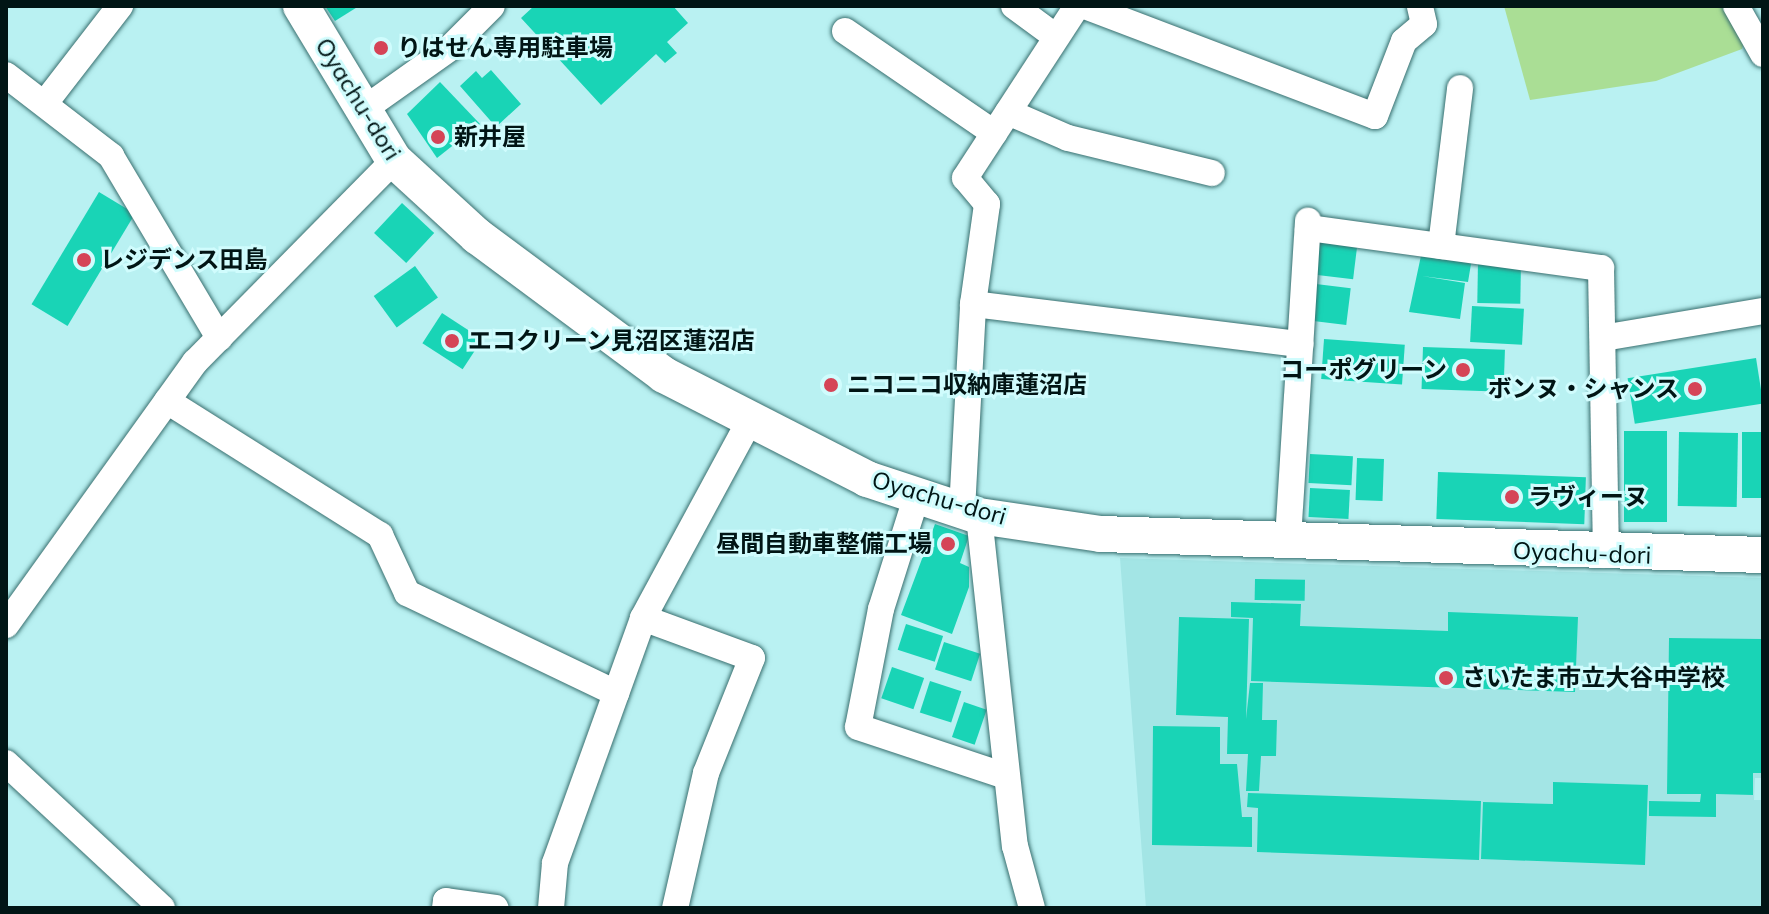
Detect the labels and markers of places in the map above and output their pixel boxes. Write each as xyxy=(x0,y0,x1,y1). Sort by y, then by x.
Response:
place label: りはせん専用駐車場 xyxy=(397,34,613,62)
marker: りはせん専用駐車場 xyxy=(372,39,390,57)
place label: 新井屋 xyxy=(454,123,526,151)
marker: 新井屋 xyxy=(429,128,447,146)
place label: レジデンス田島 xyxy=(100,246,268,274)
marker: レジデンス田島 xyxy=(75,251,93,269)
place label: エコクリーン見沼区蓮沼店 xyxy=(468,327,756,355)
marker: エコクリーン見沼区蓮沼店 xyxy=(443,332,461,350)
place label: コーポグリーン xyxy=(1279,356,1447,384)
marker: コーポグリーン xyxy=(1454,361,1472,379)
place label: ニコニコ収納庫蓮沼店 xyxy=(847,371,1087,399)
place label: ボンヌ・シャンス xyxy=(1487,375,1679,403)
marker: ニコニコ収納庫蓮沼店 xyxy=(822,376,840,394)
marker: ボンヌ・シャンス xyxy=(1686,380,1704,398)
place label: ラヴィーヌ xyxy=(1528,483,1648,511)
marker: ラヴィーヌ xyxy=(1503,488,1521,506)
place label: 昼間自動車整備工場 xyxy=(716,530,932,558)
marker: 昼間自動車整備工場 xyxy=(939,535,957,553)
place label: さいたま市立大谷中学校 xyxy=(1462,664,1726,692)
marker: さいたま市立大谷中学校 xyxy=(1437,669,1455,687)

